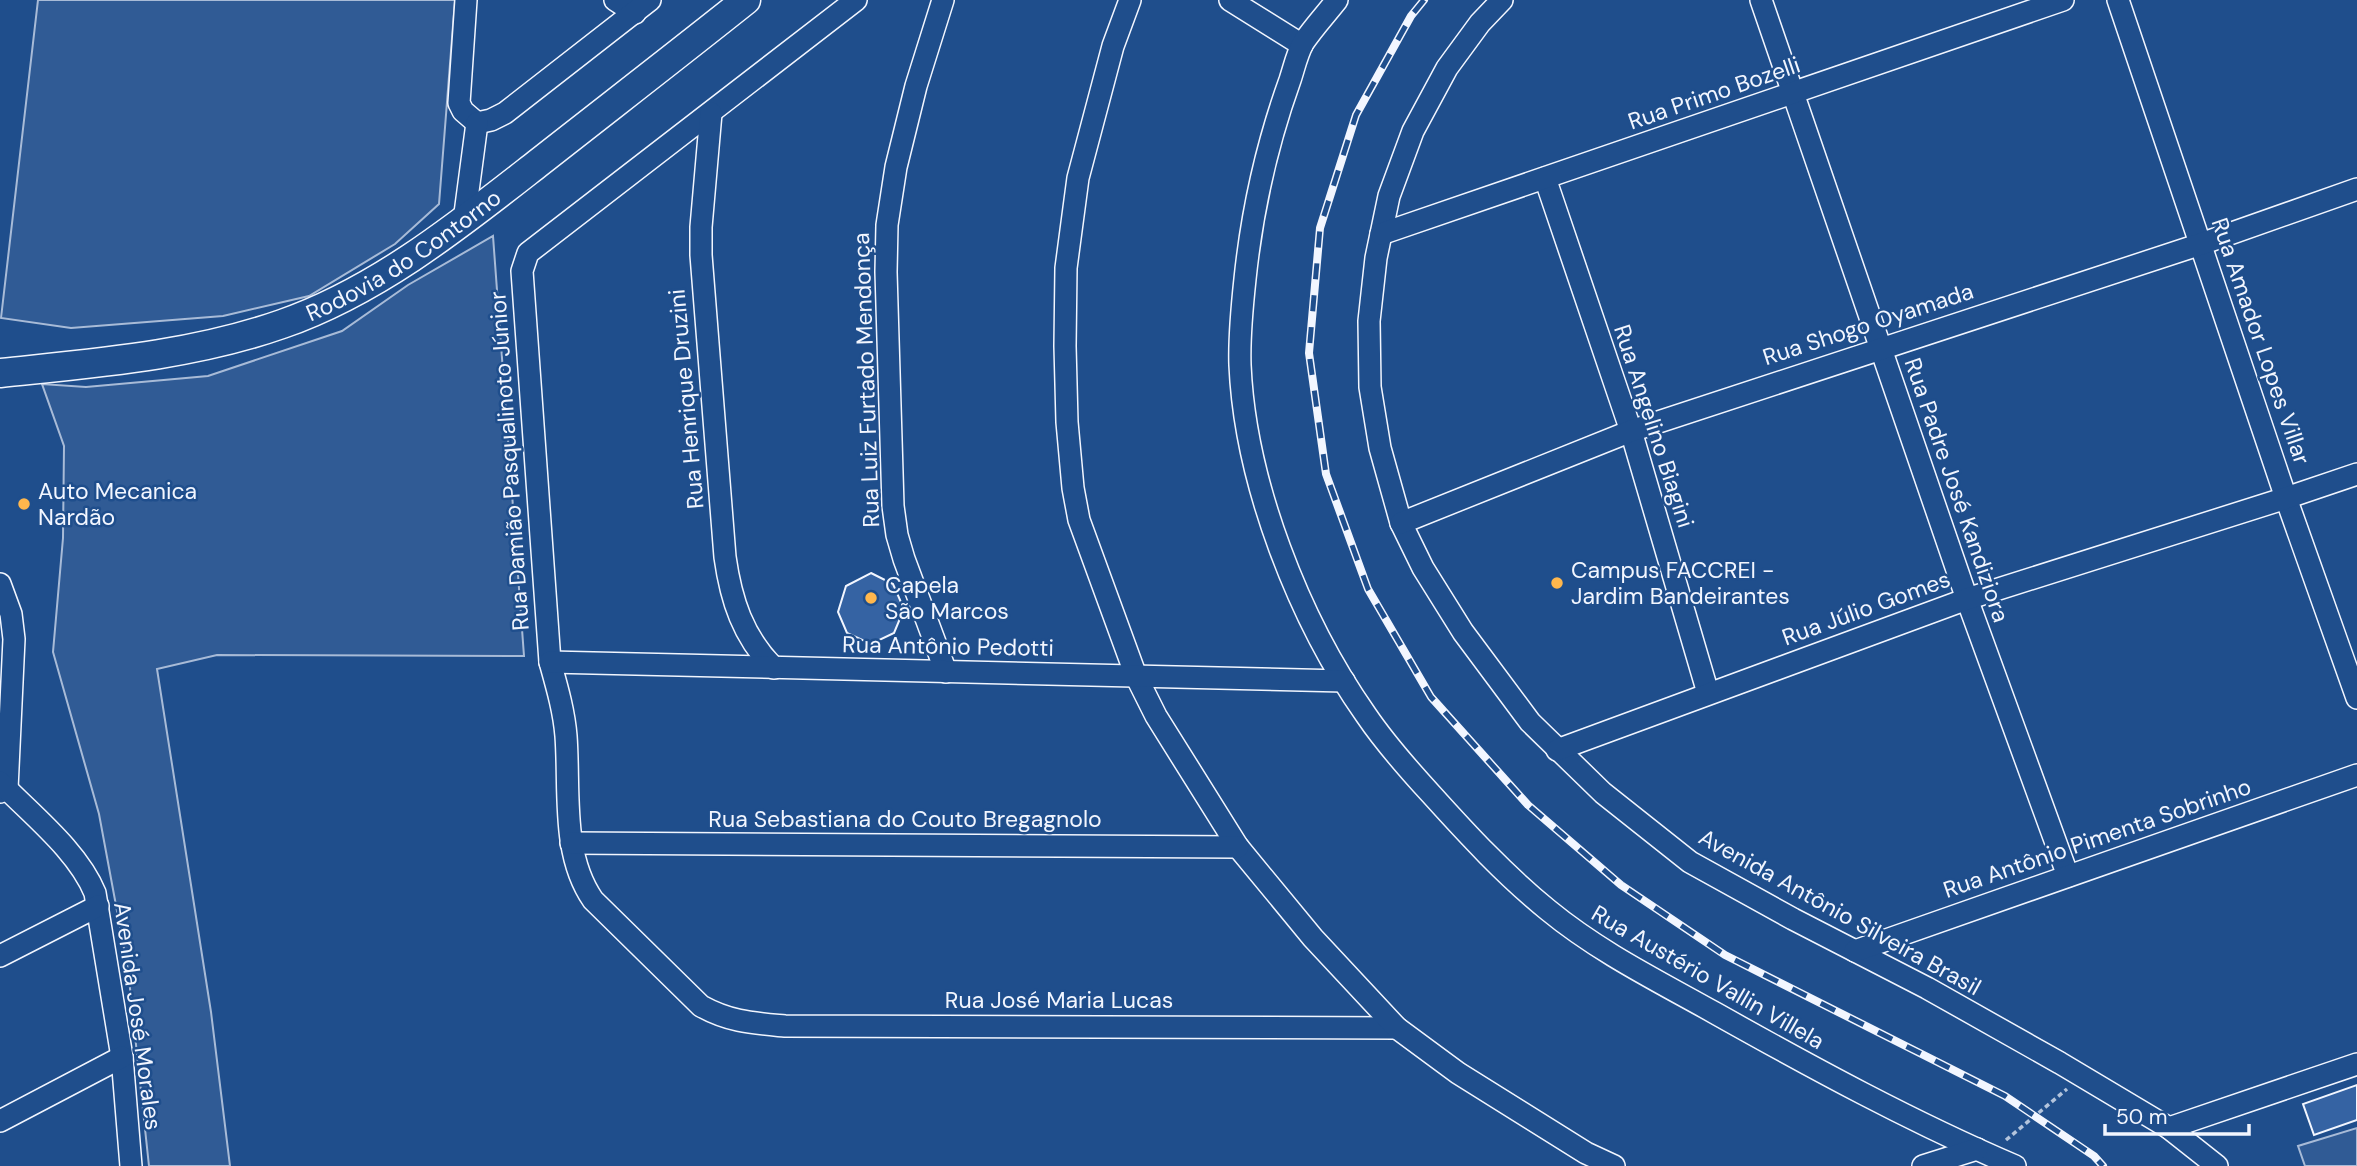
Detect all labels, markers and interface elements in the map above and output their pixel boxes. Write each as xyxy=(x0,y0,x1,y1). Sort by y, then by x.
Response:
street label: Rua Primo Bozelli xyxy=(1624,50,1804,136)
street label: Rodovia do Contorno xyxy=(302,183,507,328)
street label: Rua Amador Lopes Villar xyxy=(2205,214,2317,468)
street label: Rua Luiz Furtado Mendonça xyxy=(846,232,886,528)
street label: Rua Shogo Oyamada xyxy=(1759,276,1977,372)
street label: Rua Henrique Druzini xyxy=(661,288,711,510)
street label: Rua Damião Pasqualinoto Júnior xyxy=(482,290,536,632)
street label: Rua Angelino Biagini xyxy=(1607,321,1701,531)
street label: Rua Padre José Kandiziora xyxy=(1898,354,2016,626)
place label: Auto Mecanica Nardão xyxy=(38,476,197,532)
marker: Auto Mecanica Nardão xyxy=(16,496,32,512)
place label: Campus FACCREI - Jardim Bandeirantes xyxy=(1571,555,1790,611)
street label: Rua Júlio Gomes xyxy=(1778,564,1954,652)
place label: Capela São Marcos xyxy=(885,570,1009,626)
marker: Campus FACCREI - Jardim Bandeirantes xyxy=(1549,575,1565,591)
marker: Capela São Marcos xyxy=(863,590,879,606)
street label: Rua Antônio Pedotti xyxy=(842,629,1054,663)
street label: Rua Antônio Pimenta Sobrinho xyxy=(1939,771,2255,905)
street label: Rua Sebastiana do Couto Bregagnolo xyxy=(708,804,1102,834)
street label: Avenida Antônio Silveira Brasil xyxy=(1694,822,1986,1002)
street label: Rua Austério Vallin Villela xyxy=(1586,898,1830,1056)
street label: Avenida José Morales xyxy=(107,900,169,1132)
street label: Rua José Maria Lucas xyxy=(945,985,1173,1015)
scale bar xyxy=(2105,1092,2248,1136)
text: 50 m xyxy=(2116,1103,2167,1131)

